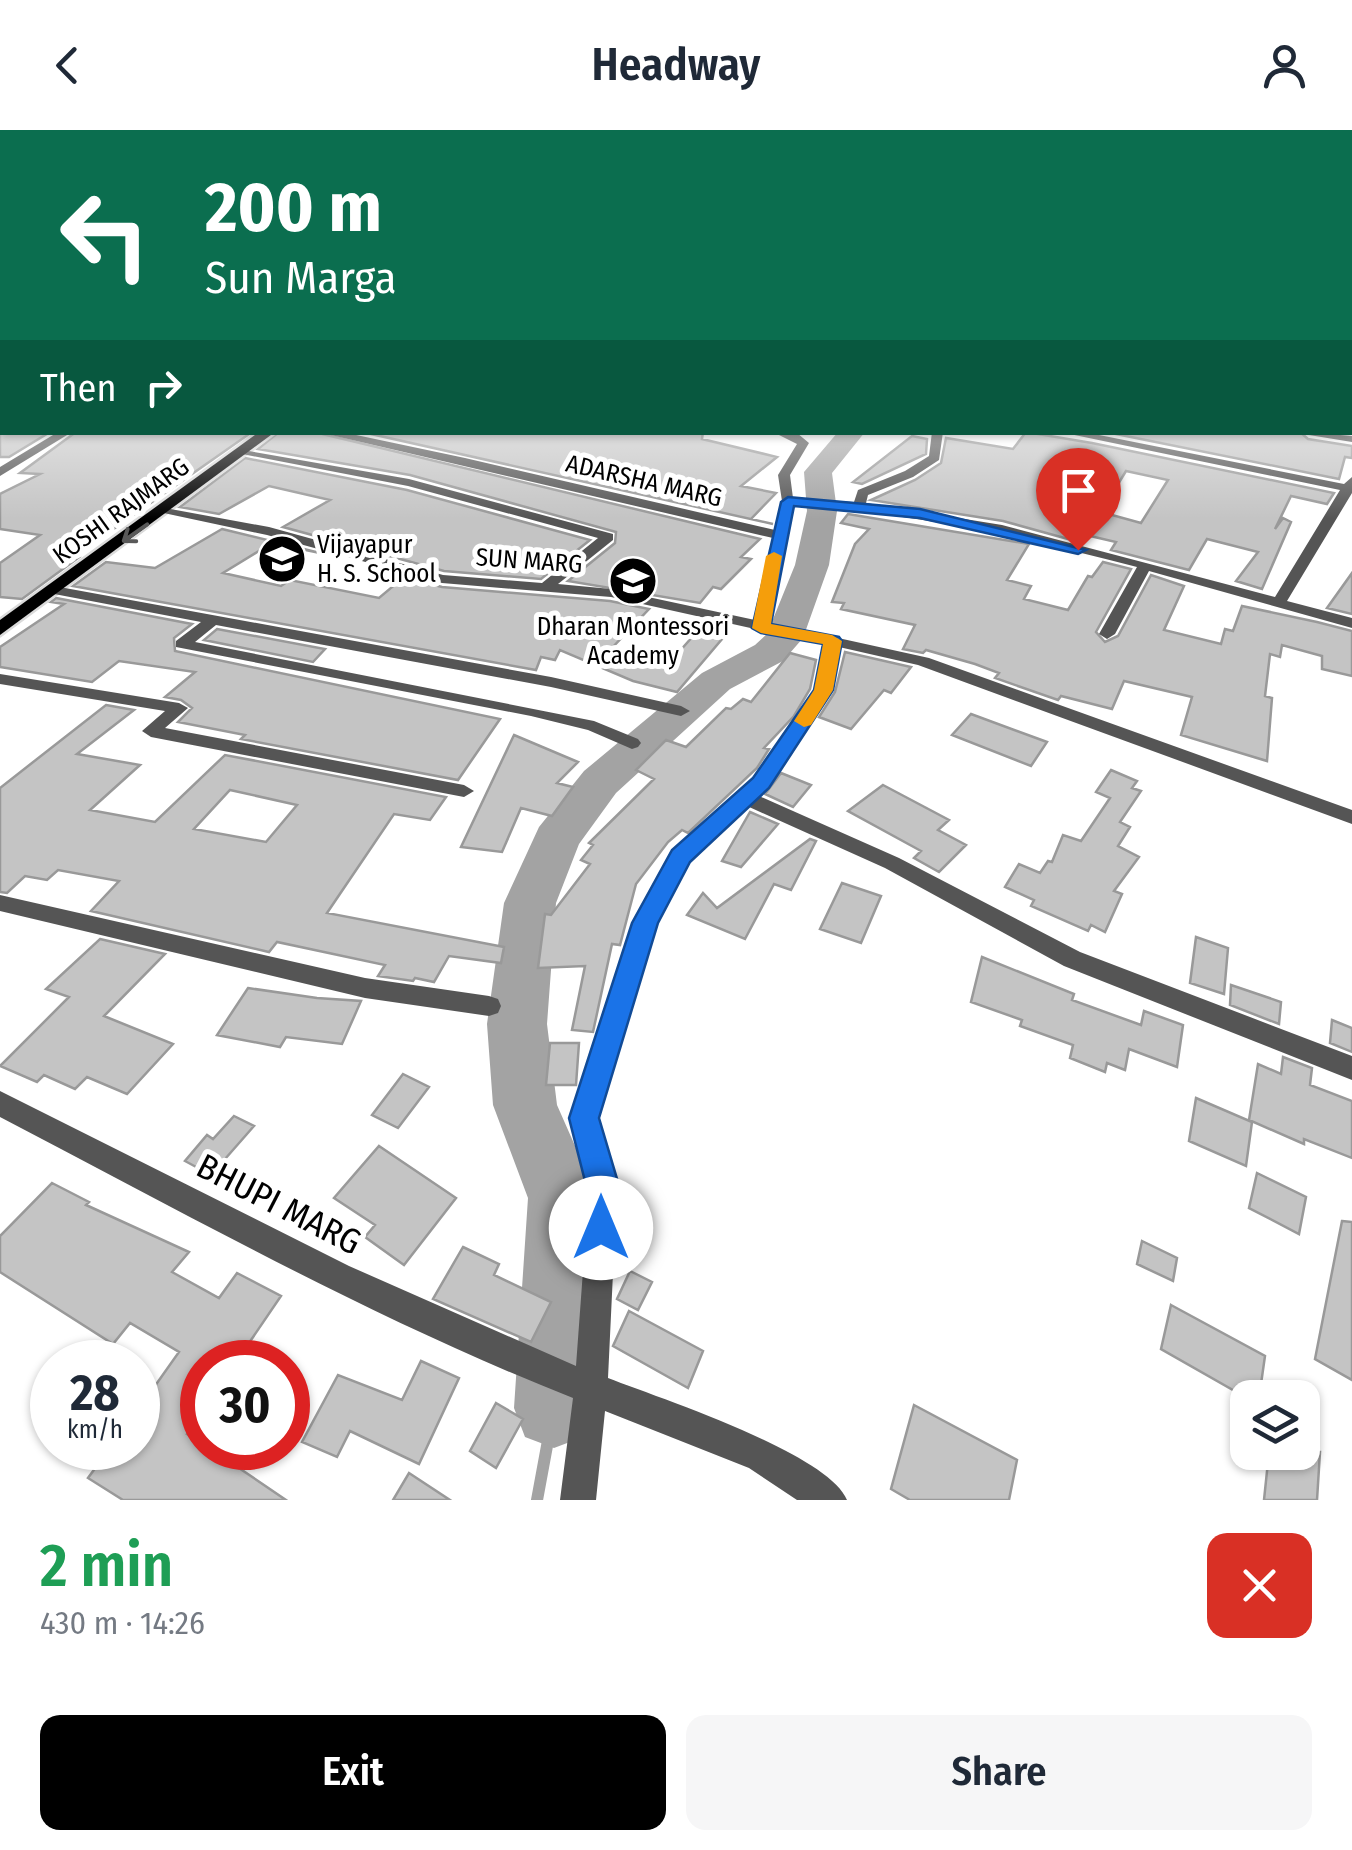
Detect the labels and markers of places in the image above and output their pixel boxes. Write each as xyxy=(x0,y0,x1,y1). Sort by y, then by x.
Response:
pin xyxy=(1036,448,1121,551)
place label: Vijayapur H. S. School xyxy=(317,530,436,589)
school or university icon: Vijayapur H. S. School xyxy=(256,533,308,585)
school or university icon: Dharan Montessori Academy xyxy=(607,555,659,607)
place label: Dharan Montessori Academy xyxy=(537,612,729,671)

